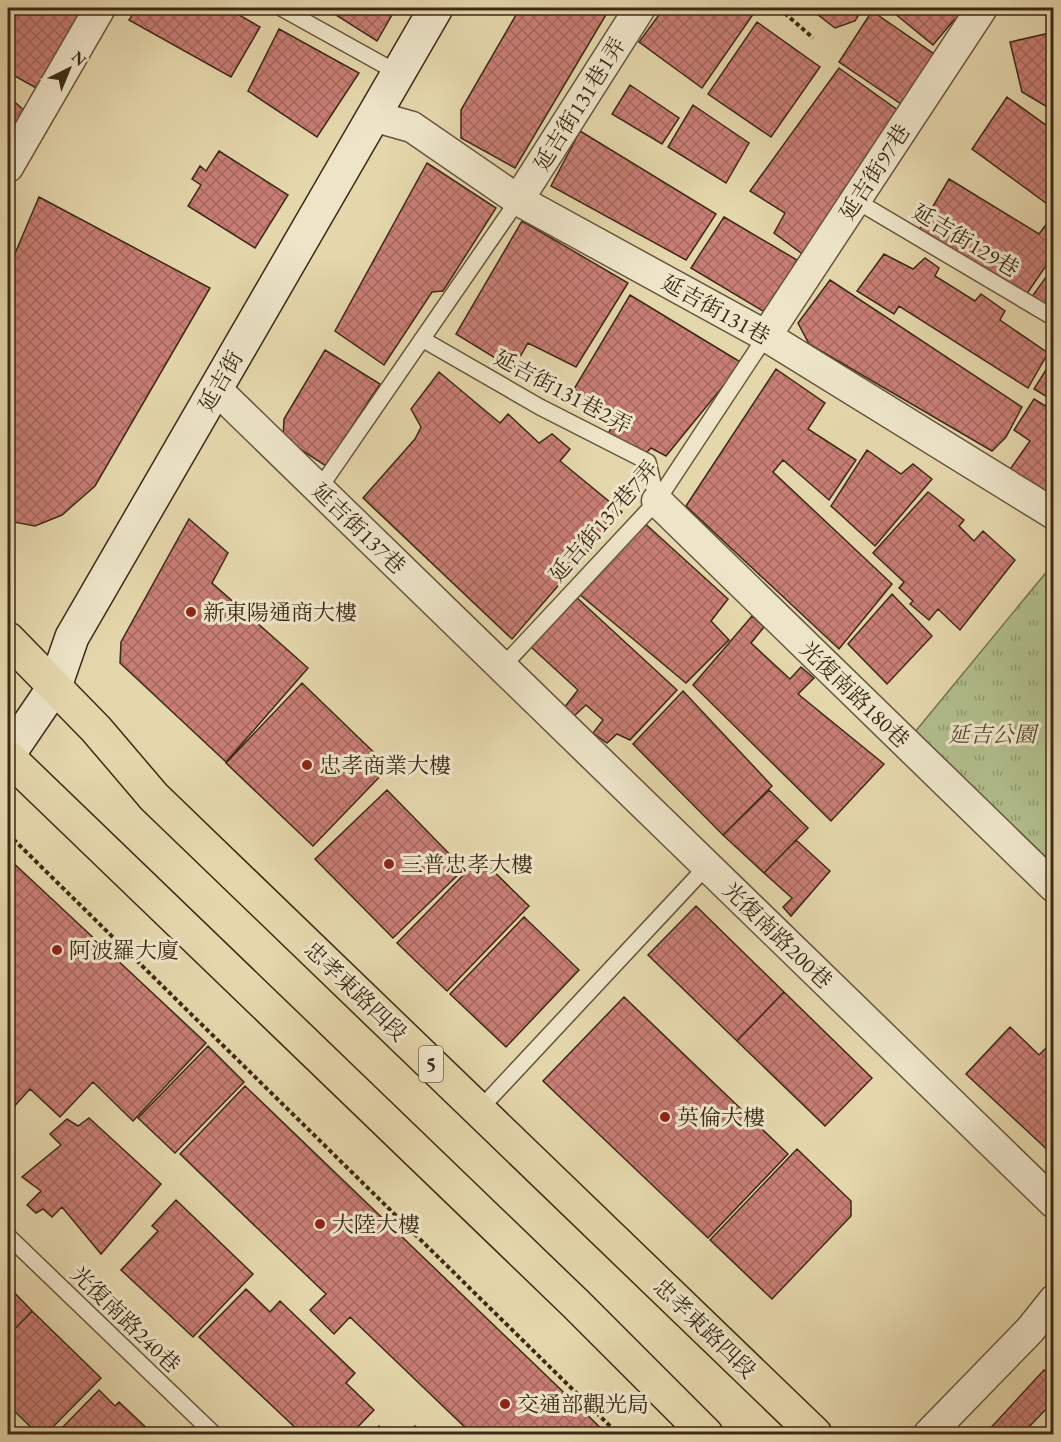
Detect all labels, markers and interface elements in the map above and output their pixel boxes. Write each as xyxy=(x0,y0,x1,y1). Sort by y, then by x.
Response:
street label: 延吉街131巷1弄 xyxy=(527,32,632,177)
north arrow xyxy=(39,39,99,99)
text: N xyxy=(67,46,91,71)
street label: 延吉街97巷 xyxy=(833,119,916,226)
street label: 延吉街129巷 xyxy=(907,197,1025,284)
street label: 延吉街131巷 xyxy=(656,268,775,351)
street label: 延吉街131巷2弄 xyxy=(489,343,637,440)
street label: 延吉街 xyxy=(191,345,249,417)
street label: 延吉街137巷7弄 xyxy=(542,454,664,588)
street label: 延吉街137巷 xyxy=(306,476,412,580)
place label: 新東陽通商大樓 xyxy=(203,598,357,627)
marker: 新東陽通商大樓 xyxy=(184,605,198,619)
street label: 光復南路180巷 xyxy=(794,635,916,754)
park label: 延吉公園 xyxy=(948,720,1039,749)
place label: 忠孝商業大樓 xyxy=(319,751,451,780)
marker: 忠孝商業大樓 xyxy=(300,758,314,772)
place label: 三普忠孝大樓 xyxy=(401,850,533,879)
marker: 三普忠孝大樓 xyxy=(382,857,396,871)
street label: 光復南路200巷 xyxy=(717,876,839,995)
street label: 忠孝東路四段 xyxy=(298,935,413,1048)
place label: 阿波羅大廈 xyxy=(69,936,179,965)
marker: 阿波羅大廈 xyxy=(50,943,64,957)
road number: 5 xyxy=(419,1046,443,1082)
place label: 英倫大樓 xyxy=(677,1103,765,1132)
marker: 英倫大樓 xyxy=(658,1110,672,1124)
place label: 大陸大樓 xyxy=(332,1210,420,1239)
marker: 大陸大樓 xyxy=(313,1217,327,1231)
street label: 光復南路240巷 xyxy=(65,1260,187,1379)
street label: 忠孝東路四段 xyxy=(647,1272,762,1385)
place label: 交通部觀光局 xyxy=(517,1390,649,1419)
marker: 交通部觀光局 xyxy=(498,1397,512,1411)

